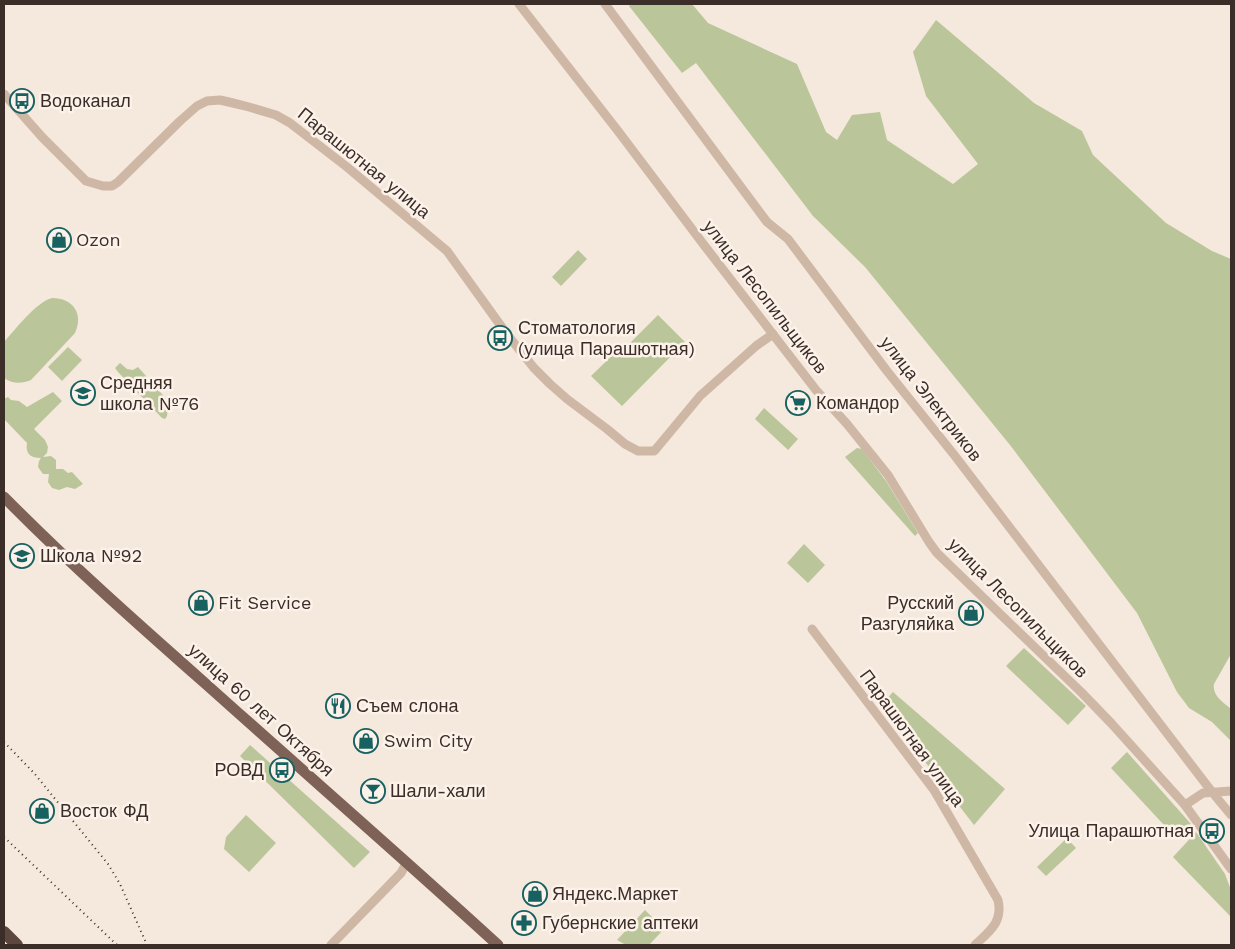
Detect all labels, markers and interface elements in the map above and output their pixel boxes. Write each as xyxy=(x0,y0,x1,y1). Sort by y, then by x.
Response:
bus stop icon: Водоканал xyxy=(9,88,35,114)
place label: Водоканал xyxy=(40,90,131,111)
street label: Парашютная улица xyxy=(294,103,435,223)
street label: улица Лесопильщиков xyxy=(699,216,832,378)
shop icon: Ozon xyxy=(46,227,72,253)
place label: Ozon xyxy=(76,229,121,250)
place label: Стоматология (улица Парашютная) xyxy=(518,317,695,359)
bus stop icon: Стоматология (улица Парашютная) xyxy=(487,325,513,351)
street label: улица Электриков xyxy=(876,332,987,465)
place label: Средняя школа №76 xyxy=(100,372,199,414)
school or university icon: Средняя школа №76 xyxy=(70,380,96,406)
supermarket icon: Командор xyxy=(785,390,811,416)
place label: Командор xyxy=(816,392,899,413)
street label: улица Лесопильщиков xyxy=(944,533,1093,682)
school or university icon: Школа №92 xyxy=(9,543,35,569)
place label: Школа №92 xyxy=(40,545,142,566)
shop icon: Fit Service xyxy=(188,590,214,616)
place label: Fit Service xyxy=(218,592,311,613)
place label: Русский Разгуляйка xyxy=(861,592,955,634)
shop icon: Русский Разгуляйка xyxy=(958,600,984,626)
street label: улица 60 лет Октября xyxy=(184,639,338,780)
street label: Парашютная улица xyxy=(856,665,970,811)
restaurant icon: Съем слона xyxy=(325,693,351,719)
place label: Съем слона xyxy=(356,695,459,716)
shop icon: Swim City xyxy=(353,728,379,754)
place label: Swim City xyxy=(384,730,473,751)
bus stop icon: РОВД xyxy=(269,757,295,783)
place label: РОВД xyxy=(215,759,264,780)
bar icon: Шали-хали xyxy=(360,778,386,804)
place label: Шали-хали xyxy=(390,780,486,801)
shop icon: Восток ФД xyxy=(29,798,55,824)
place label: Восток ФД xyxy=(60,800,148,821)
bus stop icon: Улица Парашютная xyxy=(1199,818,1225,844)
place label: Улица Парашютная xyxy=(1028,820,1194,841)
shop icon: Яндекс.Маркет xyxy=(522,881,548,907)
place label: Яндекс.Маркет xyxy=(552,883,678,904)
pharmacy icon: Губернские аптеки xyxy=(511,910,537,936)
place label: Губернские аптеки xyxy=(542,912,699,933)

